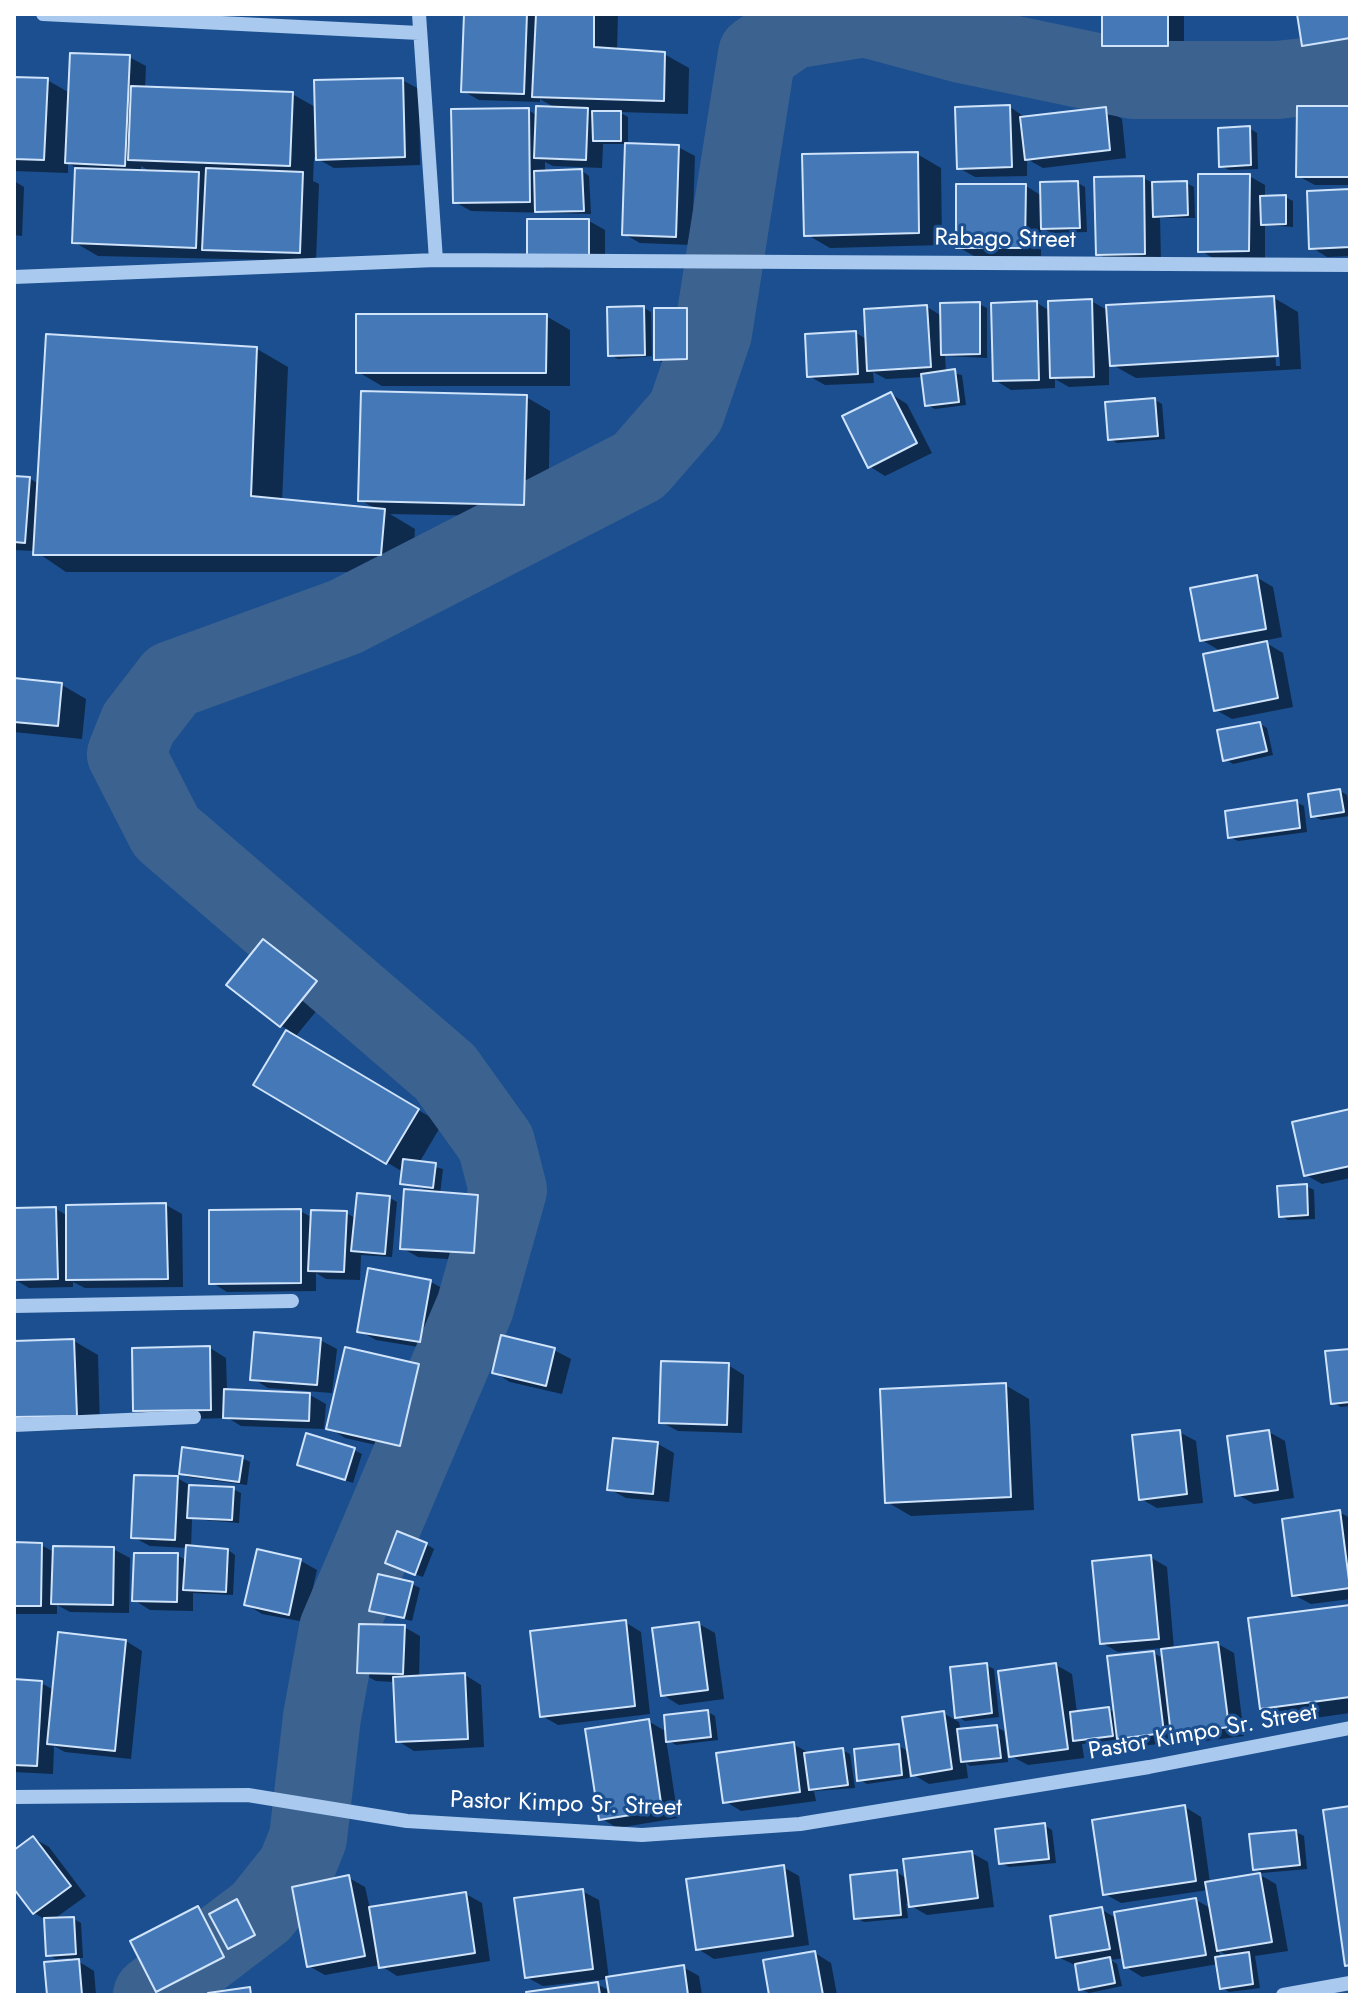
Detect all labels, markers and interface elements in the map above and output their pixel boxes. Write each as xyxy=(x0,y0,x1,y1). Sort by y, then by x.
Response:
street label: Rabago Street xyxy=(934,224,1076,256)
street label: Pastor Kimpo Sr. Street xyxy=(1086,1699,1320,1767)
street label: Pastor Kimpo Sr. Street xyxy=(450,1787,682,1823)

